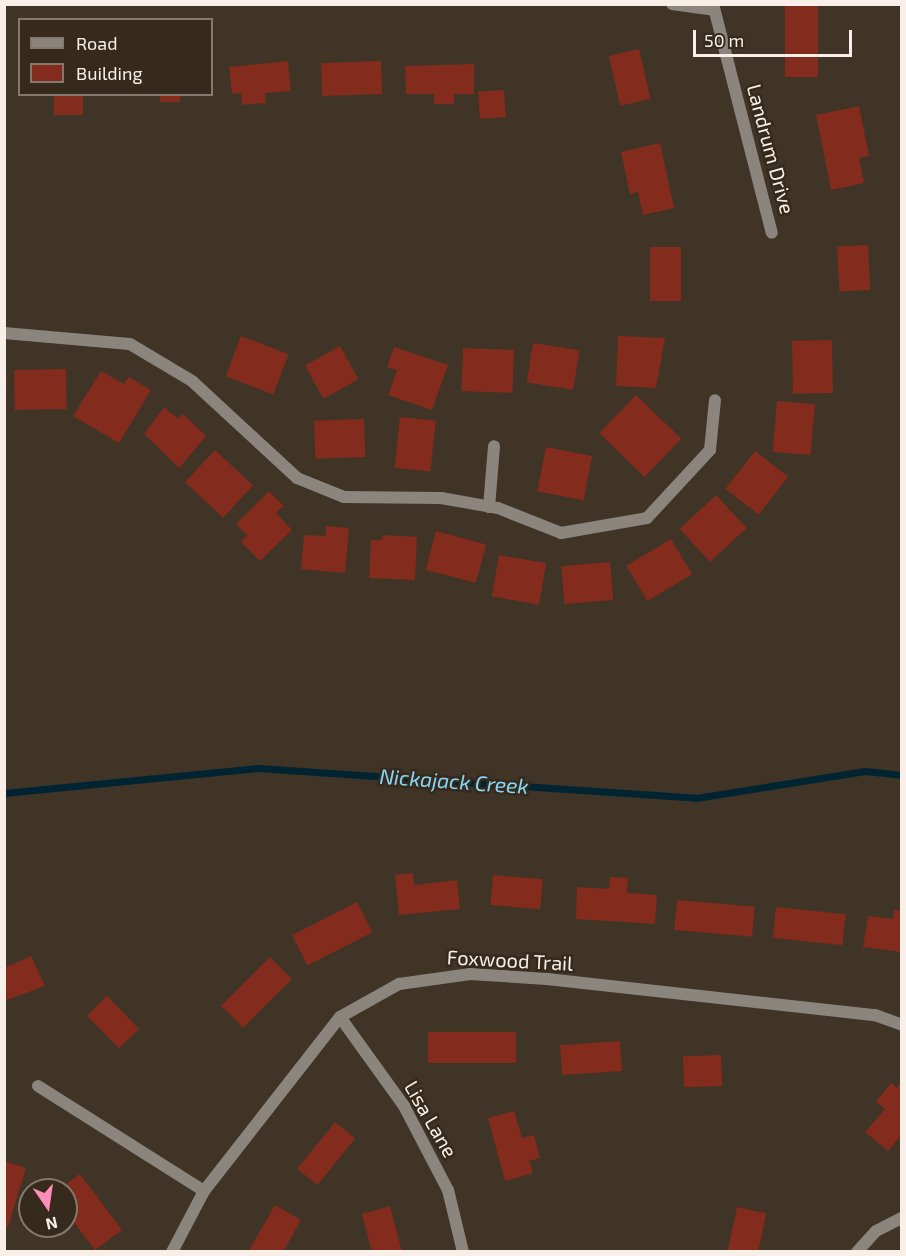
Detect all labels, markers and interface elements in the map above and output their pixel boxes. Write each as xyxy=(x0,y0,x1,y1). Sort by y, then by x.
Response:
legend xyxy=(18,18,213,96)
scale bar xyxy=(696,18,855,56)
text: 50 m xyxy=(704,29,744,51)
text: Road xyxy=(76,32,117,54)
text: Building xyxy=(76,62,143,84)
street label: Landrum Drive xyxy=(742,82,800,216)
water label: Nickajack Creek xyxy=(379,763,529,799)
street label: Foxwood Trail xyxy=(446,945,574,975)
street label: Lisa Lane xyxy=(399,1076,463,1162)
north arrow xyxy=(18,1178,78,1238)
text: N xyxy=(44,1214,59,1235)

